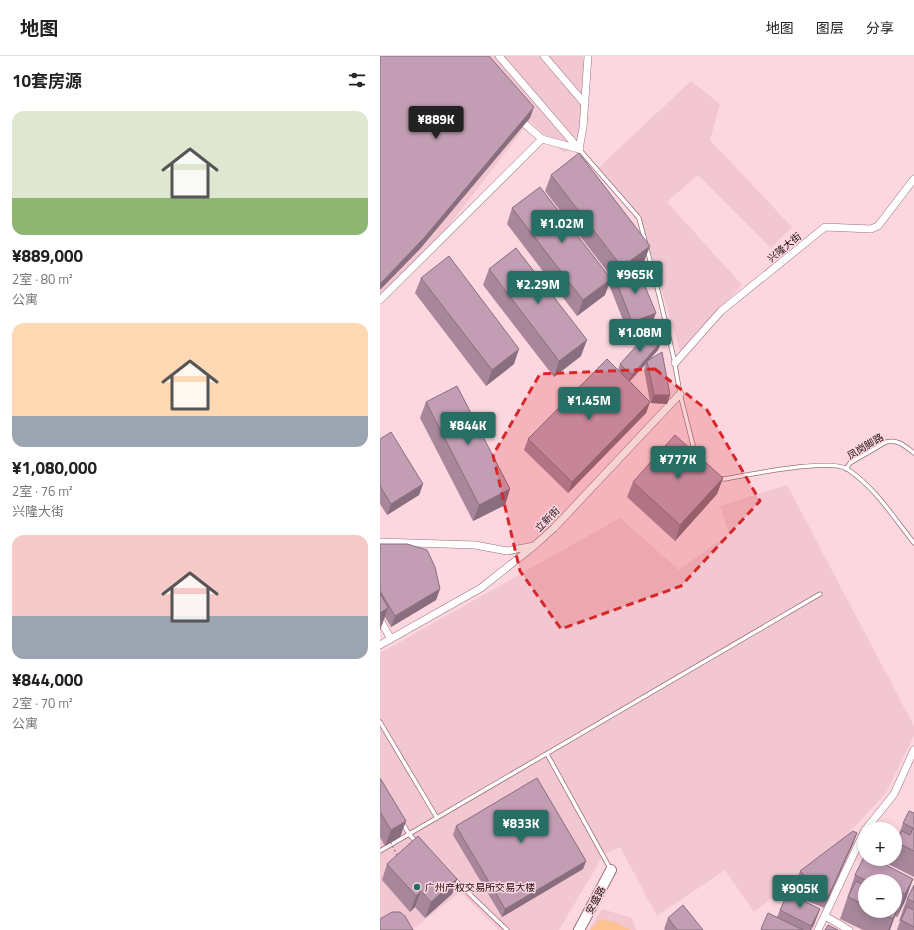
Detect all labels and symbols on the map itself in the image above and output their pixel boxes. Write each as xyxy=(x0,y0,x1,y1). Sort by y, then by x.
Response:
pin: ¥889K xyxy=(408,106,464,140)
pin: ¥1.02M xyxy=(529,210,595,244)
street label: 兴隆大街 xyxy=(764,229,805,266)
pin: ¥965K xyxy=(607,261,663,295)
pin: ¥2.29M xyxy=(505,271,571,305)
pin: ¥1.08M xyxy=(607,319,673,353)
pin: ¥1.45M xyxy=(556,387,622,421)
pin: ¥844K xyxy=(440,412,496,446)
street label: 凤岗脚路 xyxy=(844,430,886,463)
pin: ¥777K xyxy=(650,446,706,480)
street label: 立新街 xyxy=(531,503,563,535)
pin: ¥833K xyxy=(493,810,549,844)
pin: ¥905K xyxy=(772,875,828,909)
place label: 广州产权交易所交易大楼 xyxy=(425,880,535,895)
marker: 广州产权交易所交易大楼 xyxy=(412,882,422,892)
street label: 安盛路 xyxy=(582,883,609,917)

